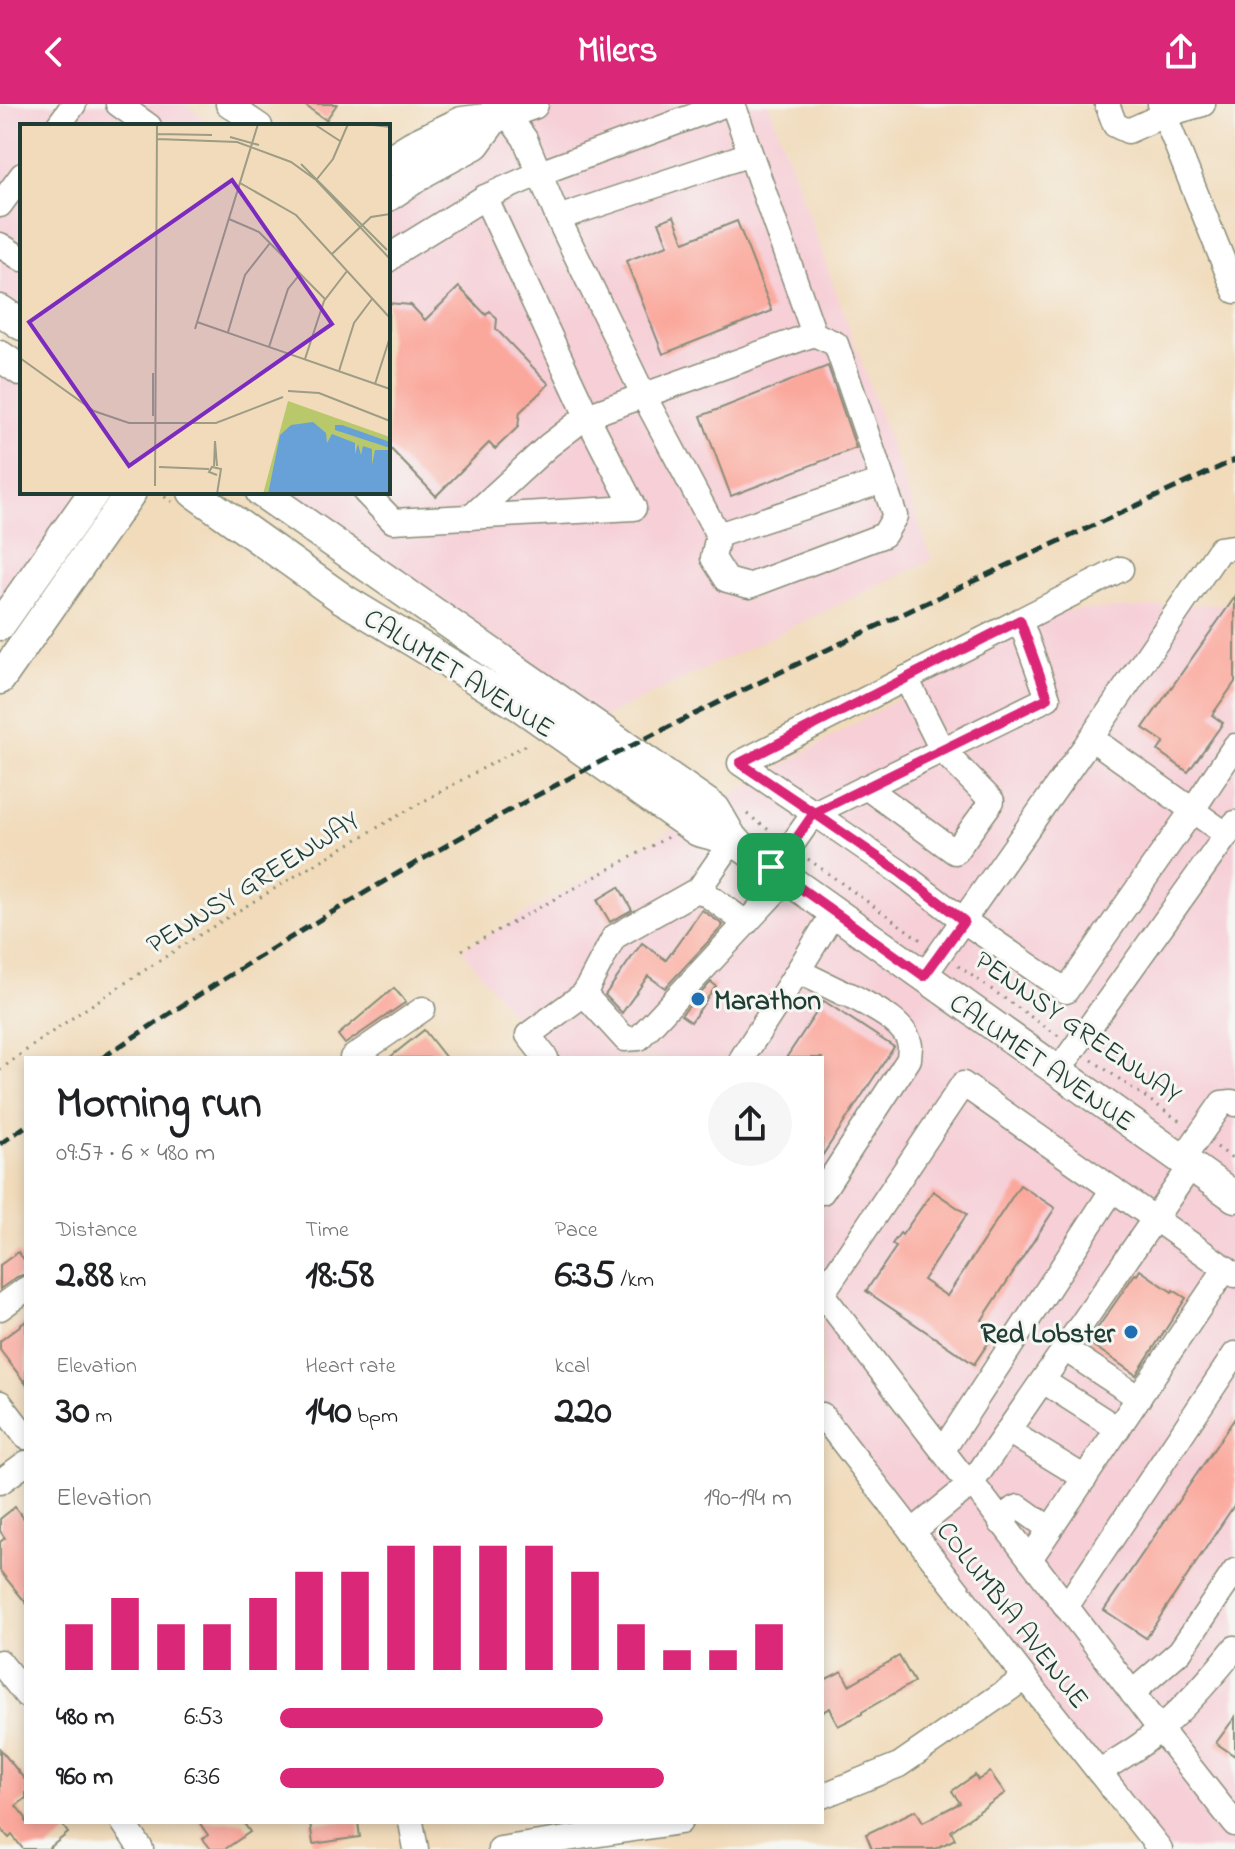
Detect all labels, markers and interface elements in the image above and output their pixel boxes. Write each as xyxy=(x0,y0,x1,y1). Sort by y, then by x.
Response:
text: Milers xyxy=(578,26,658,79)
icon: back xyxy=(32,30,76,74)
icon: share xyxy=(1159,30,1203,74)
inset map xyxy=(20,124,390,494)
street label: CALUMET AVENUE xyxy=(355,600,562,750)
street label: PENNSY GREENWAY xyxy=(139,802,369,966)
pin xyxy=(737,833,805,901)
icon: arrive xyxy=(749,845,793,889)
street label: PENNSY GREENWAY xyxy=(965,942,1189,1116)
place label: Marathon xyxy=(714,982,821,1023)
street label: CALUMET AVENUE xyxy=(940,984,1142,1143)
marker: Marathon xyxy=(689,990,707,1008)
text: Morning run xyxy=(56,1073,262,1137)
button: share xyxy=(708,1082,792,1166)
text: 09:57 · 6 × 480 m xyxy=(56,1135,215,1173)
text: Distance xyxy=(56,1215,137,1247)
text: Time xyxy=(305,1215,349,1247)
text: Pace xyxy=(555,1215,598,1247)
text: 2.88 xyxy=(56,1247,114,1306)
text: 18:58 xyxy=(305,1247,374,1306)
text: 6:35 xyxy=(555,1247,615,1306)
text: km xyxy=(114,1265,146,1297)
text: /km xyxy=(615,1265,654,1297)
place label: Red Lobster xyxy=(980,1315,1116,1356)
marker: Red Lobster xyxy=(1122,1323,1140,1341)
text: Elevation xyxy=(56,1351,137,1383)
text: Heart rate xyxy=(305,1351,396,1383)
text: kcal xyxy=(555,1351,590,1383)
text: 30 xyxy=(56,1383,90,1442)
text: 140 xyxy=(305,1383,352,1442)
text: 220 xyxy=(555,1383,612,1442)
text: m xyxy=(90,1401,112,1433)
text: bpm xyxy=(352,1401,398,1433)
text: Elevation xyxy=(56,1480,152,1518)
text: 190–194 m xyxy=(704,1480,792,1518)
street label: COLUMBIA AVENUE xyxy=(925,1513,1098,1719)
text: 480 m xyxy=(56,1699,114,1737)
text: 6:53 xyxy=(184,1699,223,1737)
text: 960 m xyxy=(56,1759,113,1797)
text: 6:36 xyxy=(184,1759,220,1797)

